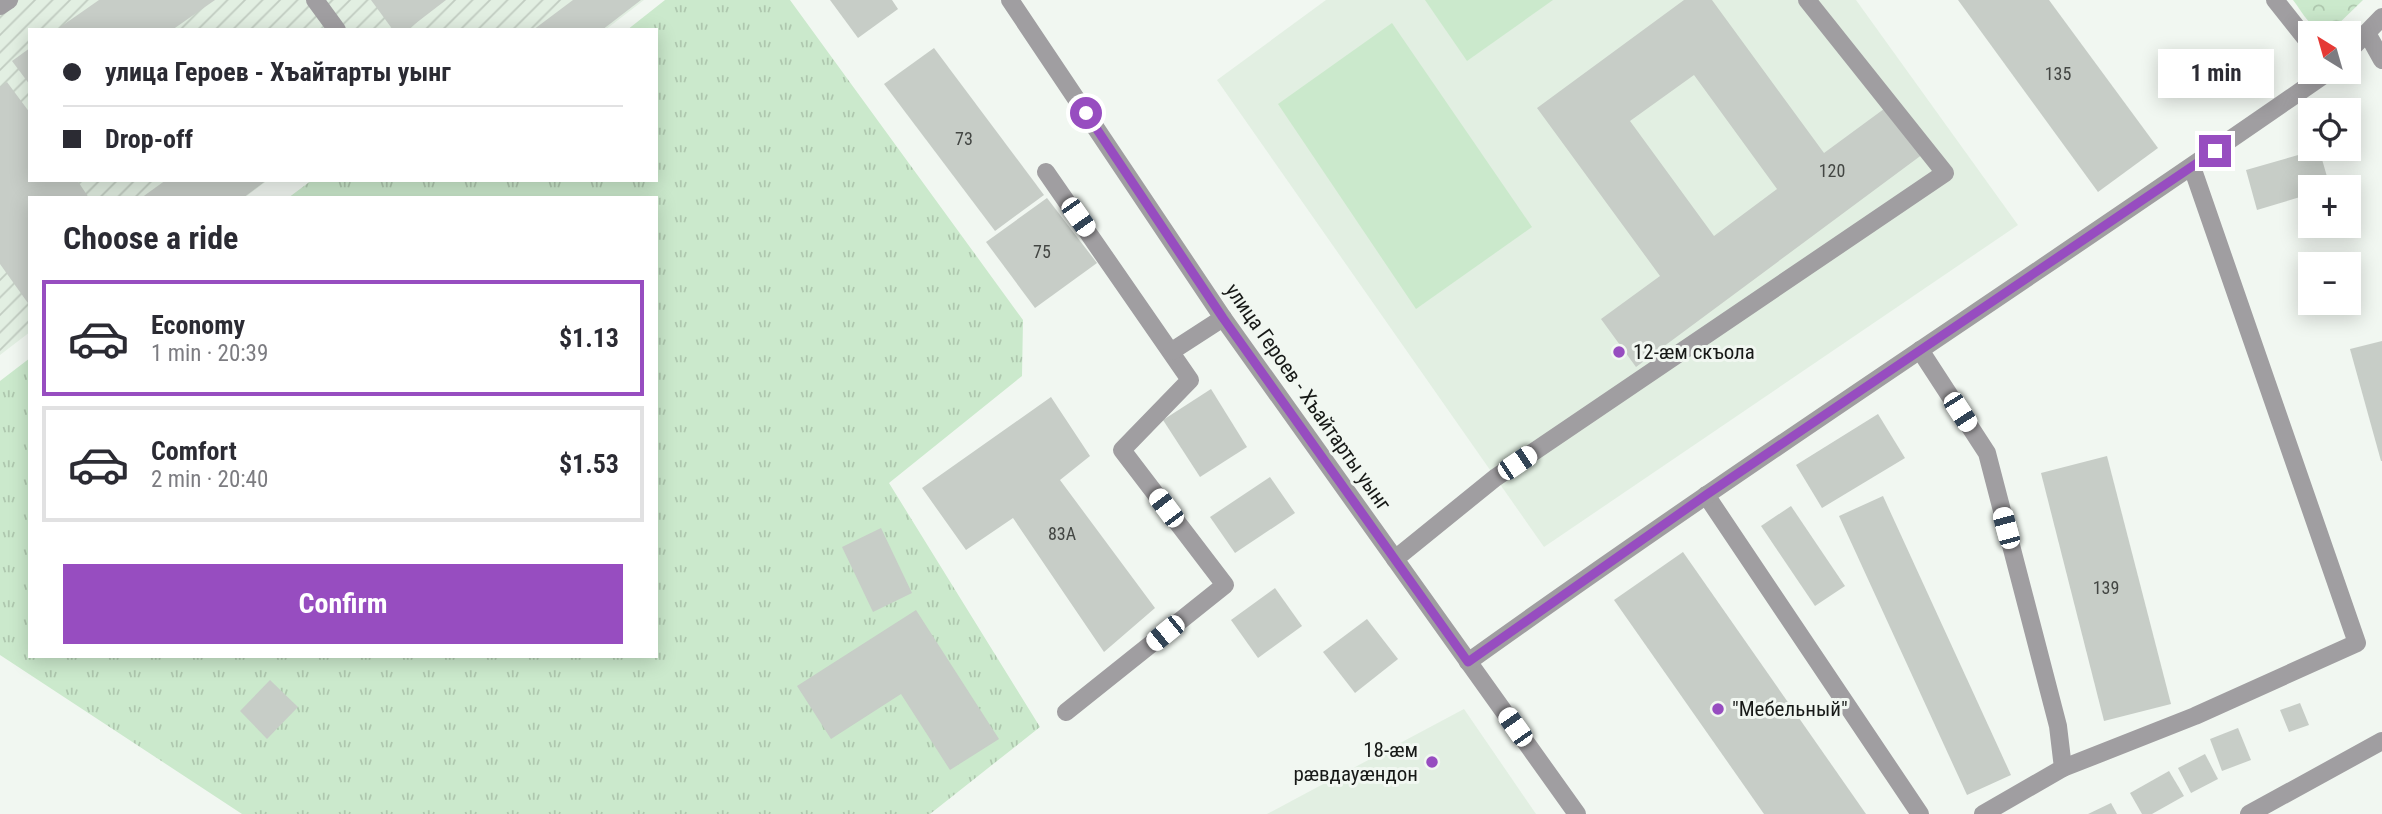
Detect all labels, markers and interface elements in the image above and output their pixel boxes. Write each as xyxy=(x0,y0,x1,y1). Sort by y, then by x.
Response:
north arrow xyxy=(2298,21,2361,84)
map controls xyxy=(2298,21,2361,315)
callout: 1 min xyxy=(2157,50,2273,99)
text: улица Героев - Хъайтарты уынг xyxy=(105,57,451,87)
text: 1 min xyxy=(2190,60,2242,87)
house number: 135 xyxy=(2045,63,2071,84)
route start xyxy=(1070,97,1102,129)
button: locate xyxy=(2298,98,2361,161)
text: Drop-off xyxy=(105,124,193,154)
house number: 73 xyxy=(955,128,973,149)
route end xyxy=(2199,135,2231,167)
house number: 120 xyxy=(1819,160,1845,181)
button: + xyxy=(2298,175,2361,238)
car xyxy=(1058,194,1099,240)
text: Choose a ride xyxy=(63,219,238,257)
house number: 75 xyxy=(1033,241,1051,262)
button: − xyxy=(2298,252,2361,315)
street label: улица Героев - Хъайтарты уынг xyxy=(1220,279,1396,515)
icon: car xyxy=(67,307,130,370)
text: Economy xyxy=(151,310,245,340)
text: $1.13 xyxy=(559,323,619,353)
text: 1 min · 20:39 xyxy=(151,340,268,367)
place label: 12-æм скъола xyxy=(1633,340,1755,364)
marker: 12-æм скъола xyxy=(1611,344,1627,360)
car xyxy=(1940,389,1981,435)
icon: car xyxy=(67,433,130,496)
text: Comfort xyxy=(151,436,237,466)
car xyxy=(1494,443,1541,483)
text: $1.53 xyxy=(559,449,619,479)
text: 2 min · 20:40 xyxy=(151,466,268,493)
car xyxy=(1145,485,1188,531)
car xyxy=(1991,505,2022,551)
house number: 83А xyxy=(1048,523,1077,544)
button: Confirm xyxy=(63,564,623,644)
house number: 139 xyxy=(2093,577,2119,598)
car xyxy=(1143,612,1188,654)
place label: "Мебельный" xyxy=(1732,697,1848,721)
marker: "Мебельный" xyxy=(1710,701,1726,717)
car xyxy=(1495,704,1536,750)
place label: 18-æм рӕвдауӕндон xyxy=(1293,738,1418,786)
marker: 18-æм рӕвдауӕндон xyxy=(1424,754,1440,770)

